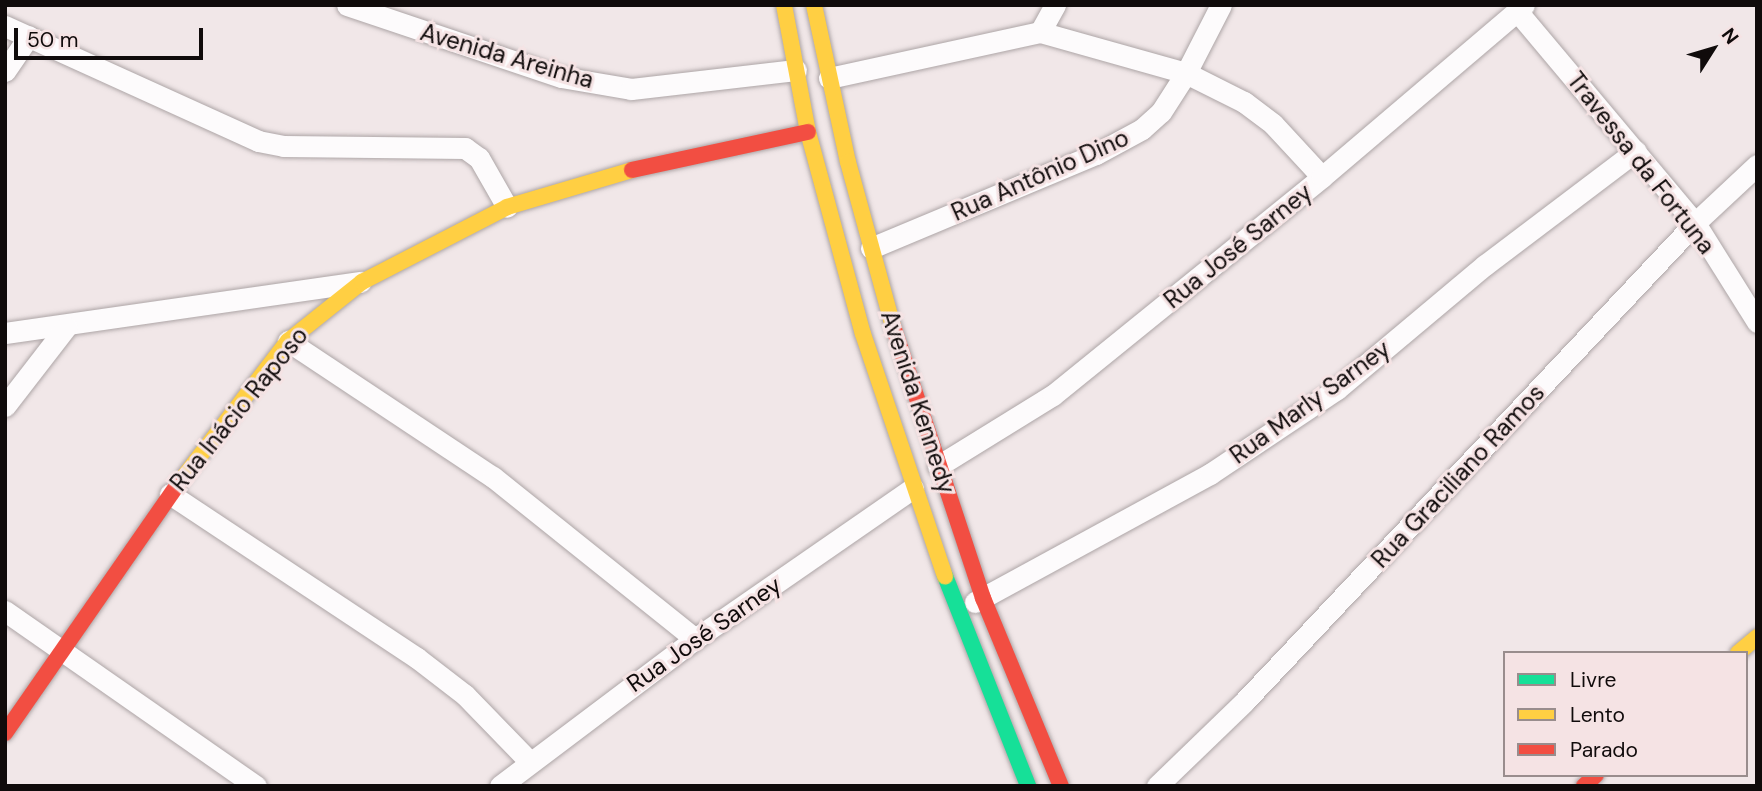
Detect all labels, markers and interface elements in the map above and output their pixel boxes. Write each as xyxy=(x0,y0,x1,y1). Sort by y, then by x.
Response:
scale bar xyxy=(18,14,206,58)
north arrow xyxy=(1678,14,1748,84)
street label: Avenida Areinha xyxy=(417,18,597,94)
text: N xyxy=(1716,23,1744,49)
text: 50 m xyxy=(27,26,78,54)
street label: Travessa da Fortuna xyxy=(1561,66,1721,260)
street label: Rua Antônio Dino xyxy=(947,123,1133,227)
street label: Rua José Sarney xyxy=(1158,178,1318,314)
street label: Avenida Kennedy xyxy=(875,307,961,497)
street label: Rua Inácio Raposo xyxy=(164,321,314,497)
street label: Rua Marly Sarney xyxy=(1224,334,1396,470)
street label: Rua Graciliano Ramos xyxy=(1366,378,1550,574)
street label: Rua José Sarney xyxy=(621,570,787,698)
legend xyxy=(1503,651,1748,777)
text: Livre xyxy=(1570,666,1616,694)
text: Lento xyxy=(1570,701,1625,729)
text: Parado xyxy=(1570,736,1638,764)

